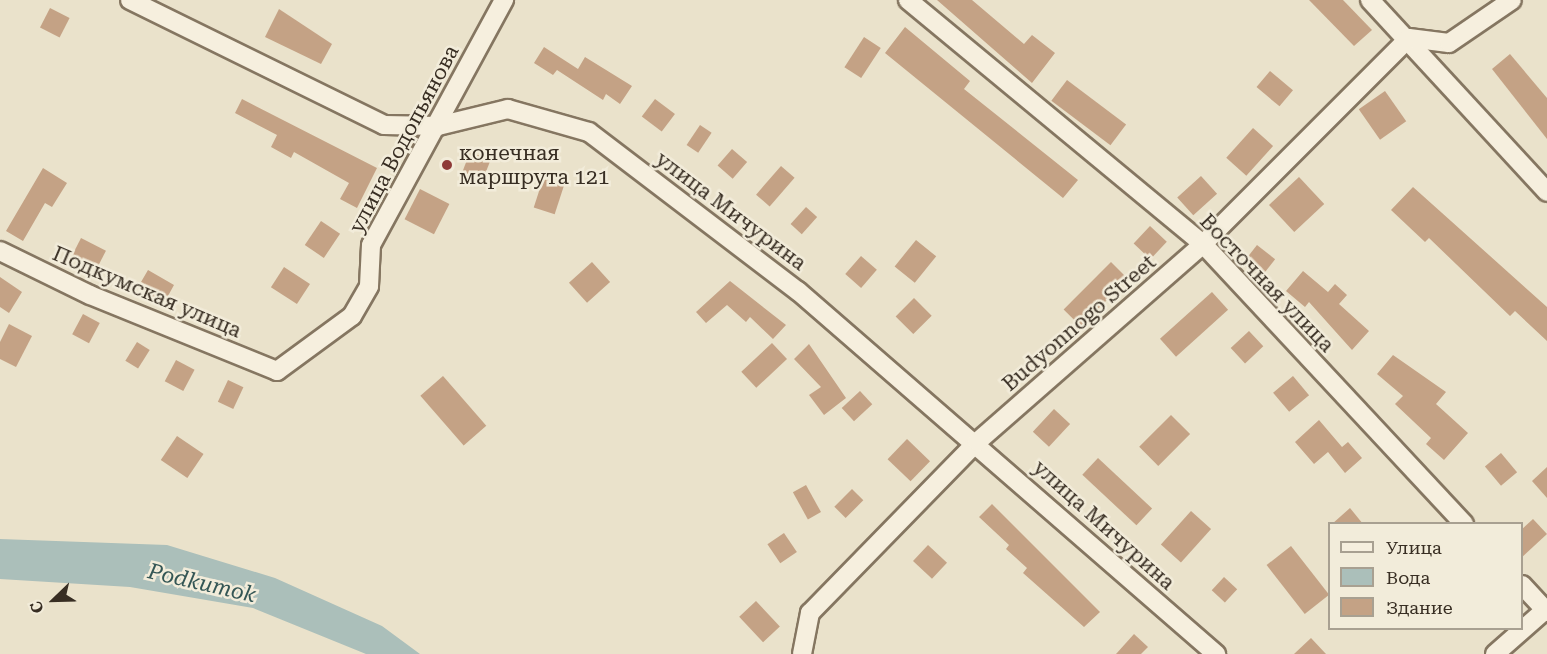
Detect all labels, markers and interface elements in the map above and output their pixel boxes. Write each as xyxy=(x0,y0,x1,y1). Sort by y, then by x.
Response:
street label: улица Водопьянова xyxy=(344,41,464,237)
place label: конечная маршрута 121 xyxy=(459,140,610,190)
street label: улица Мичурина xyxy=(651,146,811,276)
marker: конечная маршрута 121 xyxy=(440,158,454,172)
street label: Восточная улица xyxy=(1195,209,1339,357)
street label: Подкумская улица xyxy=(49,241,245,343)
street label: Budyonnogo Street xyxy=(997,250,1161,396)
street label: улица Мичурина xyxy=(1028,455,1180,595)
legend xyxy=(1328,522,1523,630)
text: Улица xyxy=(1386,537,1442,558)
water label: Podkumok xyxy=(145,558,259,608)
text: Вода xyxy=(1386,567,1430,588)
north arrow xyxy=(24,570,84,630)
text: Здание xyxy=(1386,597,1453,618)
text: С xyxy=(26,598,48,616)

